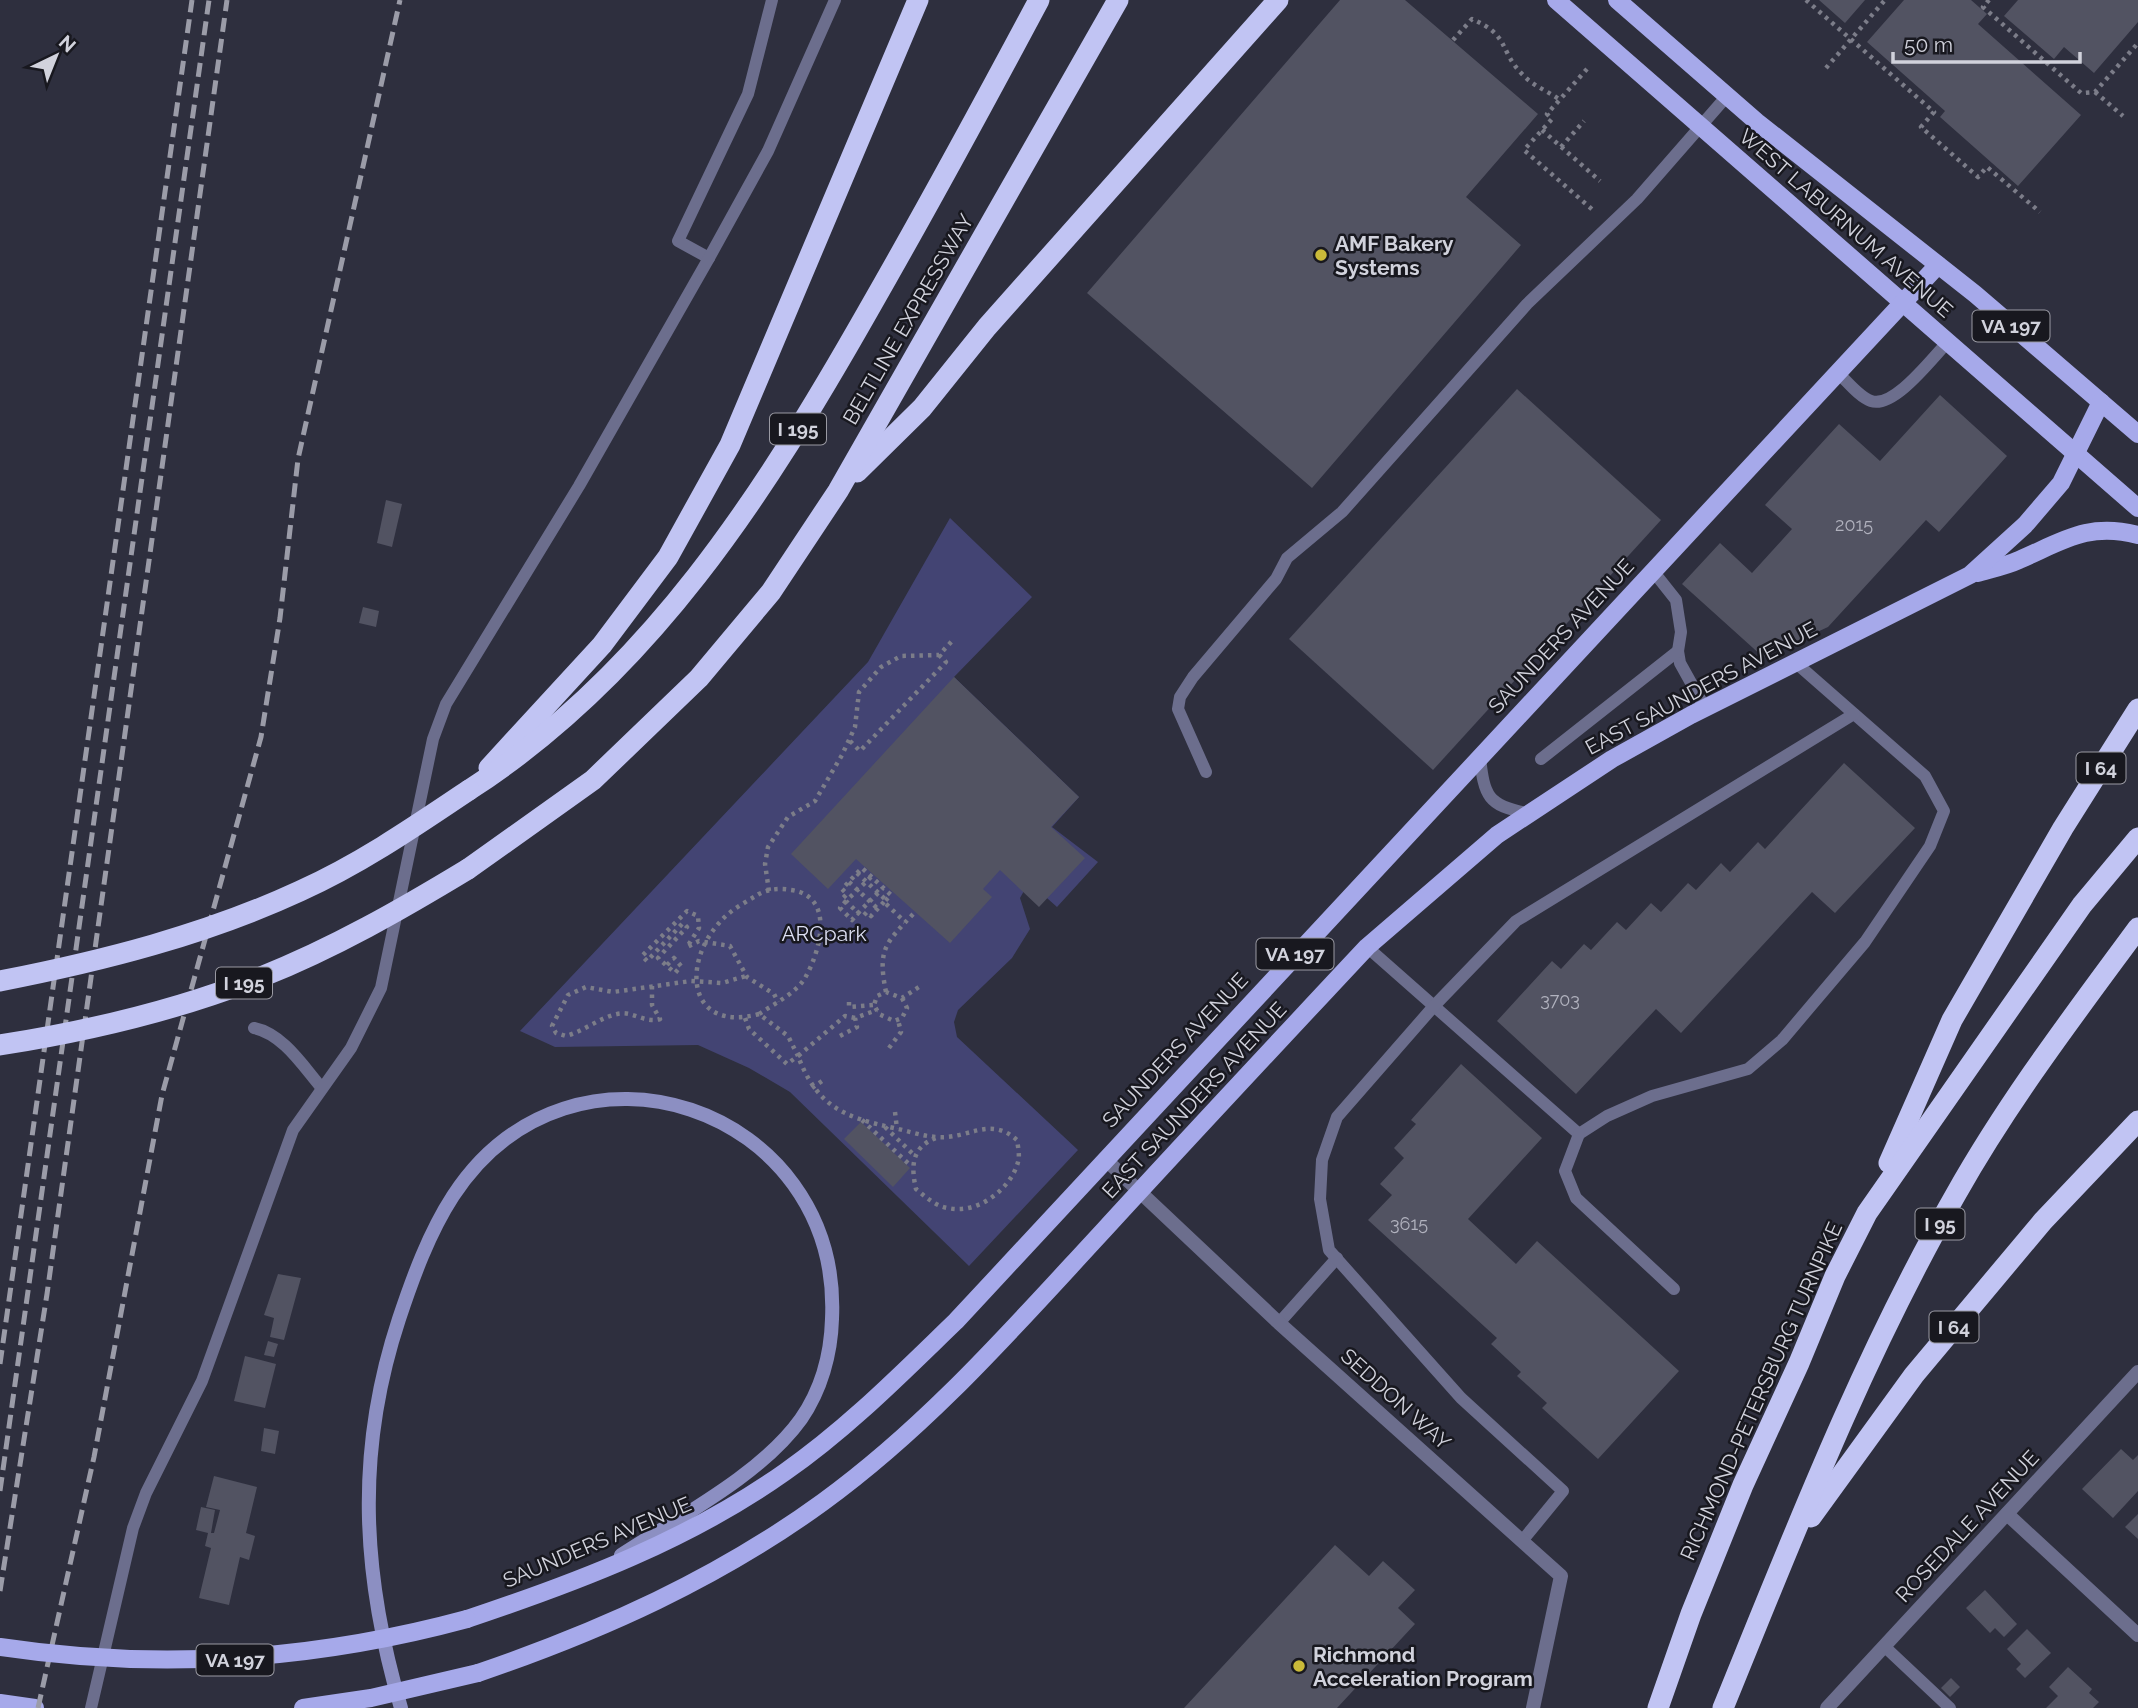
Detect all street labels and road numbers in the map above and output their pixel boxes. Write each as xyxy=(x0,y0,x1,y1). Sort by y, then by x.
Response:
street label: WEST LABURNUM AVENUE xyxy=(1734,123,1958,323)
street label: BELTLINE EXPRESSWAY xyxy=(837,209,979,429)
road number: VA 197 xyxy=(1972,310,2050,342)
road number: I 195 xyxy=(770,414,826,444)
street label: SAUNDERS AVENUE xyxy=(1483,554,1639,718)
street label: EAST SAUNDERS AVENUE xyxy=(1581,616,1821,760)
road number: I 64 xyxy=(2076,752,2126,783)
road number: VA 197 xyxy=(1256,938,1334,970)
road number: I 195 xyxy=(216,967,272,998)
street label: SAUNDERS AVENUE xyxy=(1097,968,1253,1132)
street label: EAST SAUNDERS AVENUE xyxy=(1097,997,1291,1203)
road number: I 95 xyxy=(1916,1208,1965,1240)
street label: RICHMOND-PETERSBURG TURNPIKE xyxy=(1675,1218,1847,1564)
road number: I 64 xyxy=(1930,1312,1979,1343)
street label: SEDDON WAY xyxy=(1336,1343,1456,1455)
street label: ROSEDALE AVENUE xyxy=(1890,1445,2044,1607)
street label: SAUNDERS AVENUE xyxy=(499,1491,695,1593)
road number: VA 197 xyxy=(196,1644,274,1676)

